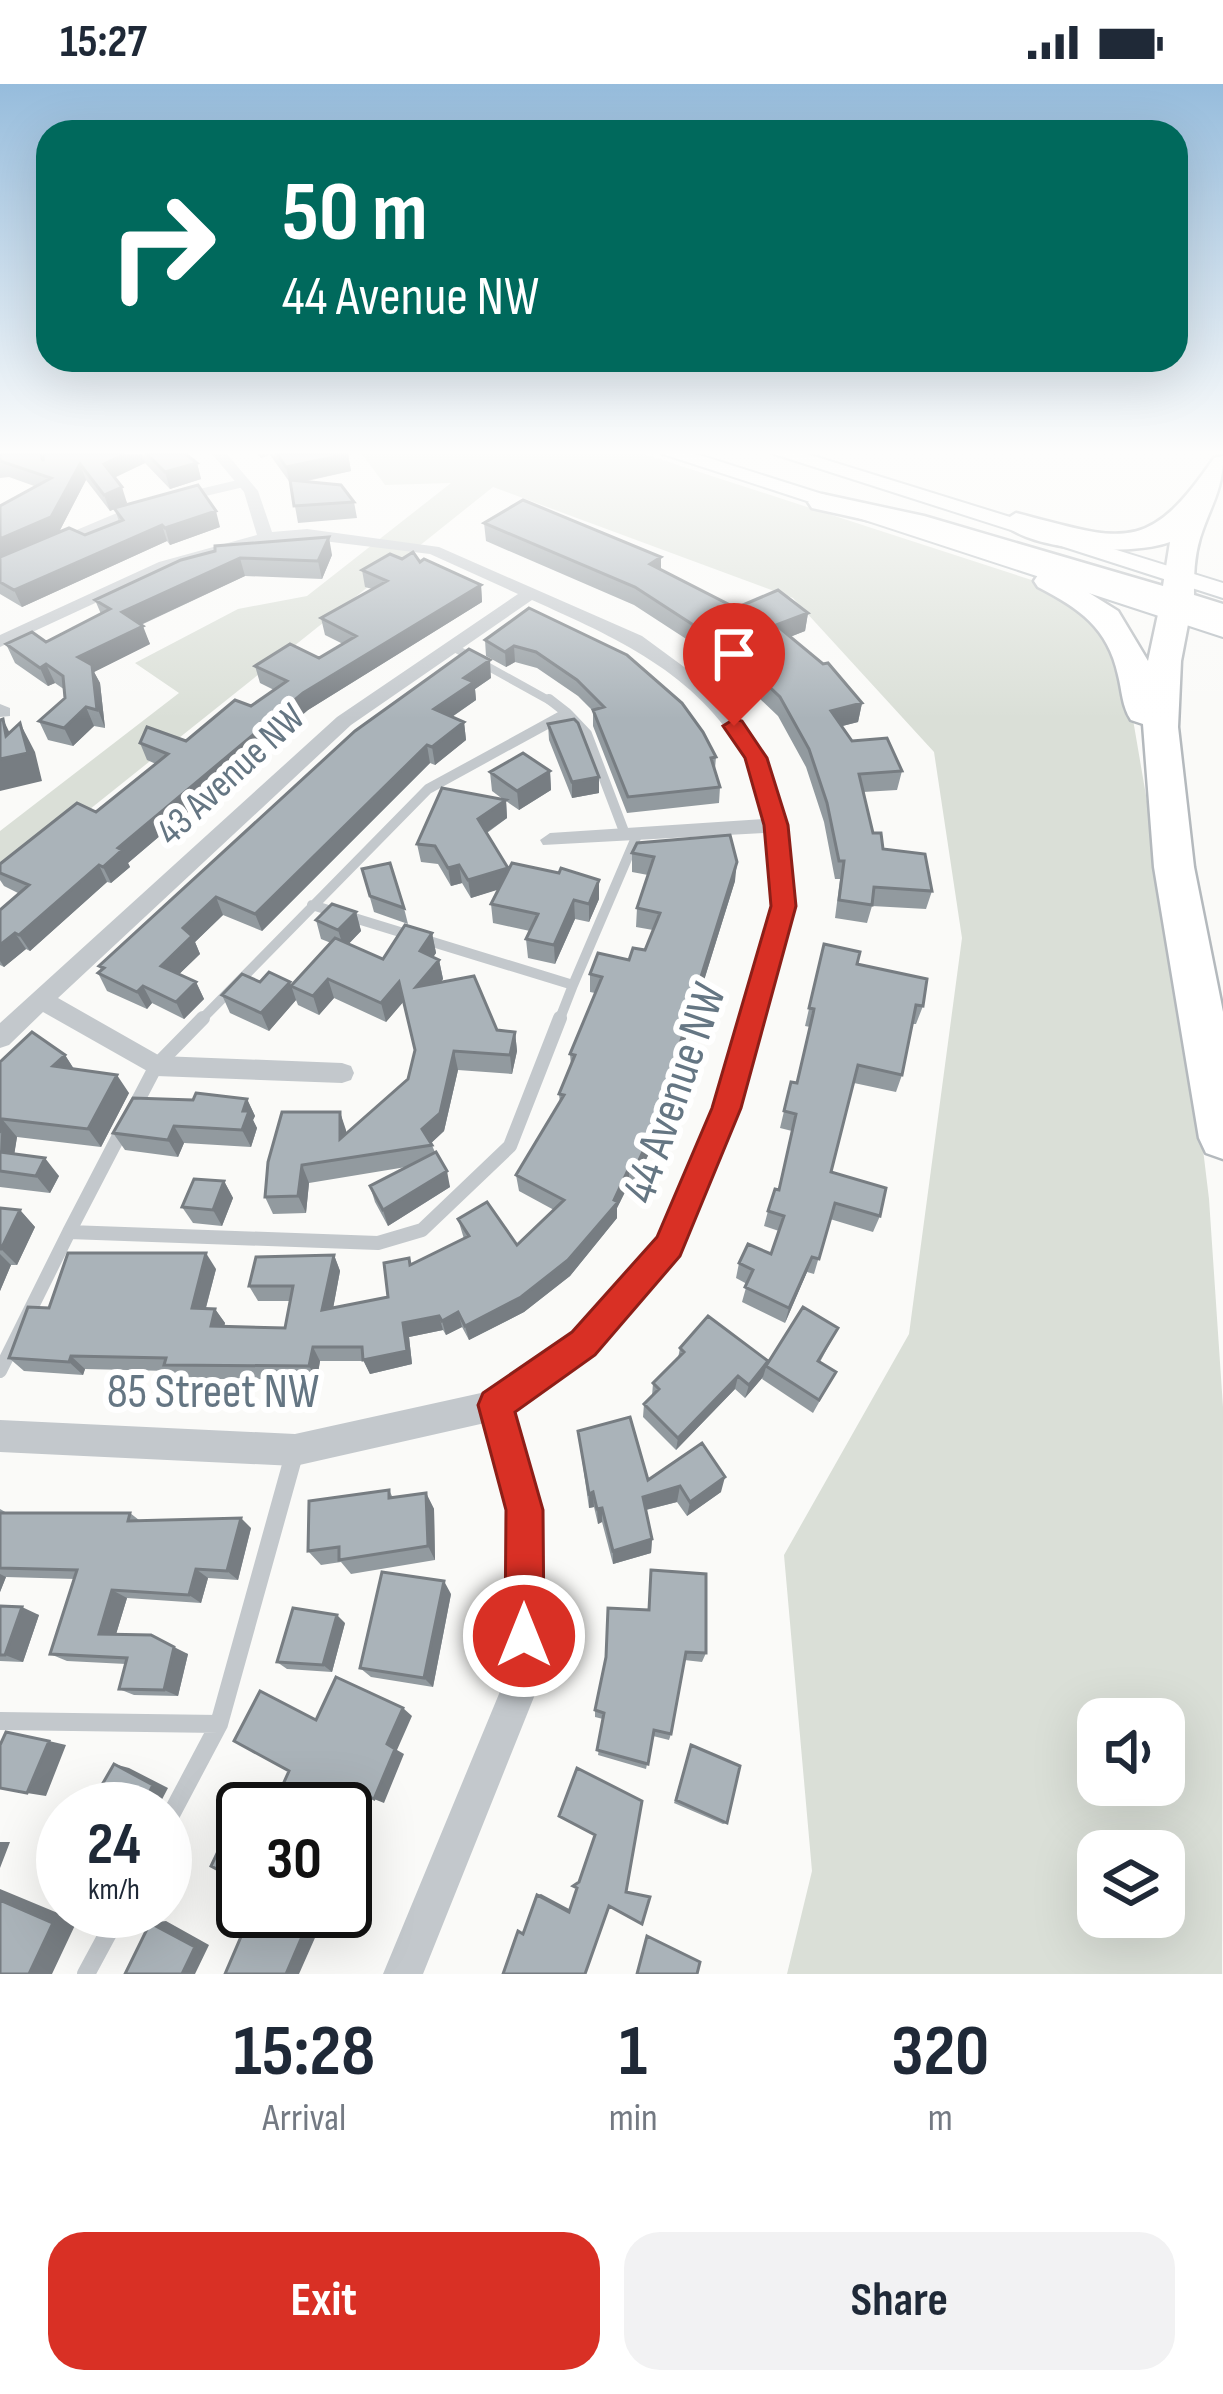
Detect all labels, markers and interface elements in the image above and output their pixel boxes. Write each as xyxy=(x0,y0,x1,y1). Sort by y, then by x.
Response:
text: 15:27 xyxy=(60,15,147,70)
text: 50 m xyxy=(282,163,428,264)
icon: right xyxy=(84,168,240,324)
text: 44 Avenue NW xyxy=(282,265,539,330)
pin xyxy=(683,603,785,726)
icon: arrive xyxy=(701,621,767,687)
street label: 43 Avenue NW xyxy=(147,694,315,856)
street label: 44 Avenue NW xyxy=(611,976,739,1210)
street label: 85 Street NW xyxy=(107,1364,319,1421)
position arrow xyxy=(461,1573,587,1699)
map controls xyxy=(1077,1698,1185,1938)
button: sound xyxy=(1077,1698,1185,1806)
speed limit sign: 30 xyxy=(216,1782,372,1938)
text: 24 xyxy=(87,1809,141,1881)
button: layers xyxy=(1077,1830,1185,1938)
text: km/h xyxy=(88,1872,140,1908)
text: 15:28 xyxy=(234,2009,375,2096)
text: 1 xyxy=(619,2009,647,2096)
text: 320 xyxy=(891,2009,989,2096)
text: Arrival xyxy=(262,2095,346,2142)
text: min xyxy=(609,2095,658,2142)
text: m xyxy=(928,2095,953,2142)
button: Exit xyxy=(48,2232,600,2370)
button: Share xyxy=(624,2232,1175,2370)

